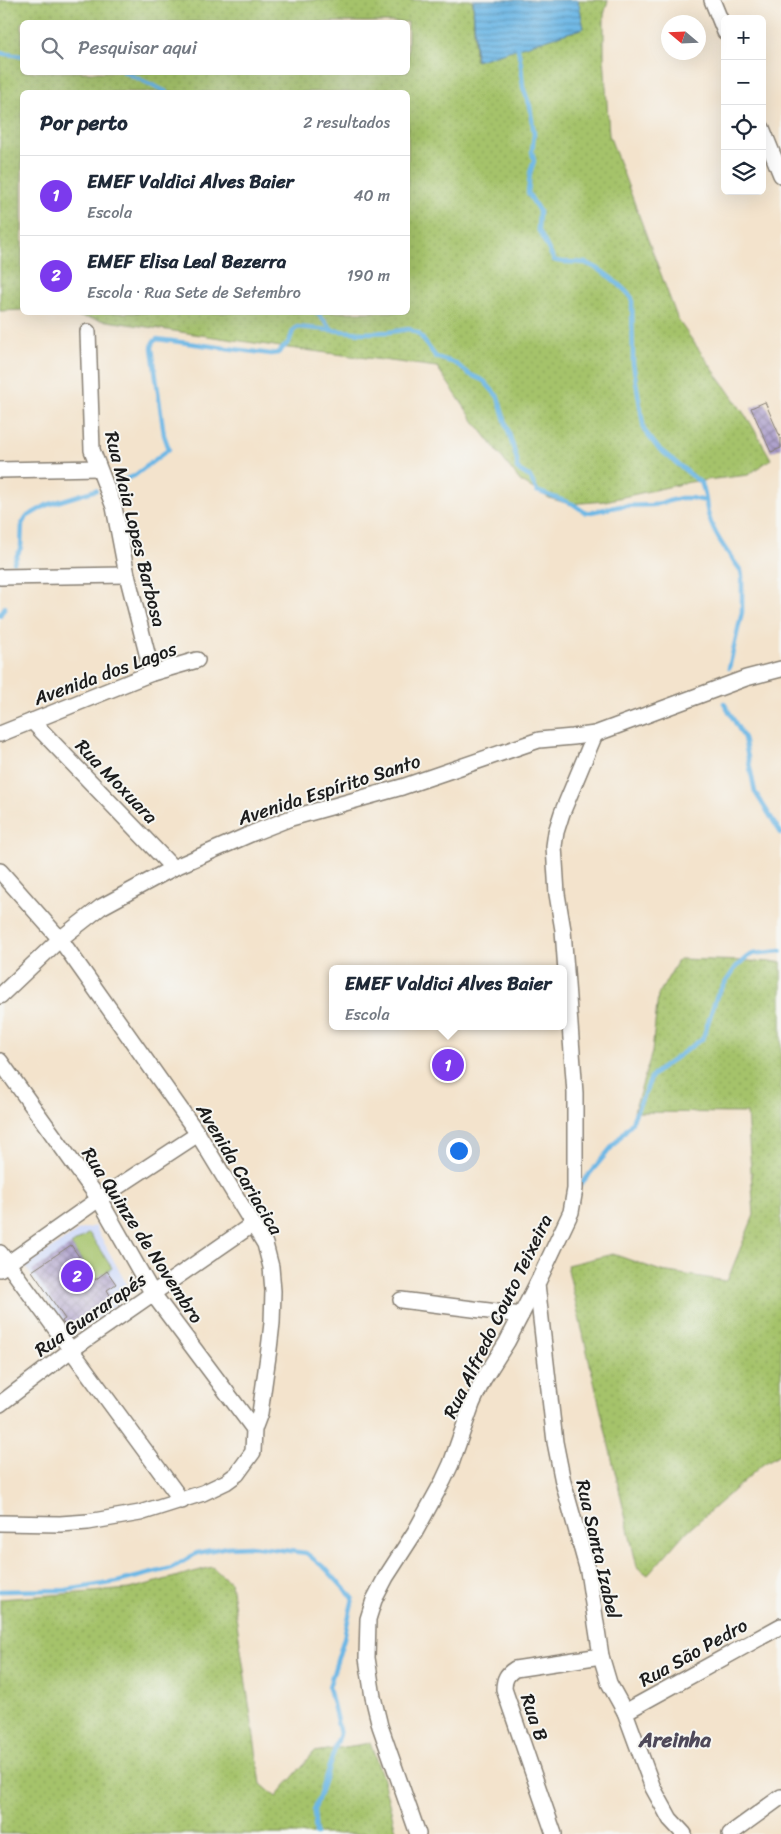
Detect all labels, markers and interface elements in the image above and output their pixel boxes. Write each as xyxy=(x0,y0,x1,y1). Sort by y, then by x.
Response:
north arrow xyxy=(661,15,706,60)
map controls xyxy=(721,15,766,195)
button: + xyxy=(721,15,766,60)
search box xyxy=(20,20,410,75)
text: Pesquisar aqui xyxy=(78,31,197,64)
icon: search xyxy=(38,34,66,62)
button: − xyxy=(721,60,766,105)
text: Por perto xyxy=(40,104,128,142)
button: locate xyxy=(721,105,766,150)
text: 2 resultados xyxy=(303,108,390,137)
button: layers xyxy=(721,150,766,195)
text: EMEF Valdici Alves Baier xyxy=(87,165,294,198)
text: 1 xyxy=(53,181,59,210)
text: 40 m xyxy=(353,181,390,210)
text: Escola xyxy=(87,198,132,227)
text: EMEF Elisa Leal Bezerra xyxy=(87,245,286,278)
text: 2 xyxy=(51,261,61,290)
text: 190 m xyxy=(347,261,390,290)
text: Escola · Rua Sete de Setembro xyxy=(87,278,301,307)
street label: Rua Maia Lopes Barbosa xyxy=(95,428,176,631)
street label: Avenida dos Lagos xyxy=(28,632,182,715)
street label: Rua Moxuara xyxy=(67,731,167,832)
street label: Avenida Espírito Santo xyxy=(232,744,425,835)
popup xyxy=(329,965,567,1030)
text: EMEF Valdici Alves Baier xyxy=(345,967,551,1000)
text: Escola xyxy=(345,1000,390,1029)
pin: 1 xyxy=(432,1046,464,1084)
street label: Avenida Cariacica xyxy=(187,1096,292,1242)
your location xyxy=(446,1138,472,1164)
street label: Rua Quinze de Novembro xyxy=(73,1140,212,1330)
street label: Rua Alfredo Couto Teixeira xyxy=(434,1208,562,1424)
pin: 2 xyxy=(61,1257,93,1295)
street label: Rua Guararapés xyxy=(27,1263,154,1365)
street label: Rua Santa Izabel xyxy=(566,1476,631,1622)
street label: Rua São Pedro xyxy=(633,1609,754,1696)
street label: Rua B xyxy=(511,1689,558,1745)
district label: Areinha xyxy=(638,1721,711,1759)

